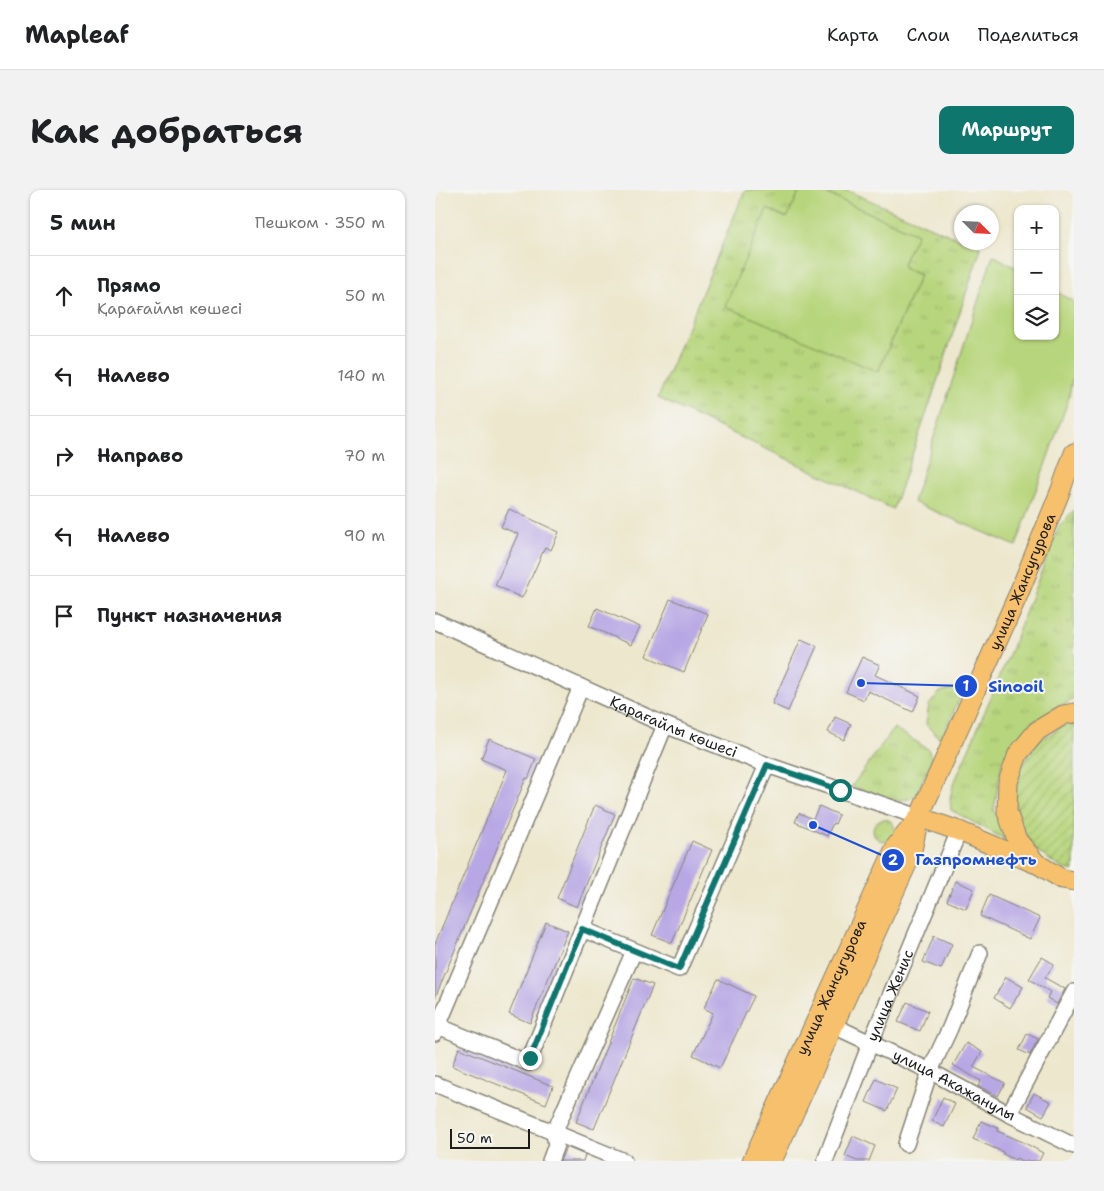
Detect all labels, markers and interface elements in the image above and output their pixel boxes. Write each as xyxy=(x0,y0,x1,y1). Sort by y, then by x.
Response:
text: Mapleaf xyxy=(25,19,129,51)
text: Карта xyxy=(827,23,878,47)
text: Слои xyxy=(906,23,950,47)
text: Поделиться xyxy=(978,23,1079,47)
button: Маршрут xyxy=(939,106,1074,154)
text: Как добраться xyxy=(30,107,303,154)
north arrow xyxy=(954,205,999,250)
map controls xyxy=(1014,205,1059,340)
button: + xyxy=(1014,205,1059,250)
text: 5 мин xyxy=(50,209,116,237)
text: Пешком · 350 m xyxy=(255,212,385,233)
button: − xyxy=(1014,250,1059,295)
text: Прямо xyxy=(97,273,161,298)
icon: ahead xyxy=(50,282,78,310)
text: 50 m xyxy=(345,285,385,306)
button: layers xyxy=(1014,295,1059,340)
text: Қарағайлы көшесі xyxy=(97,298,242,319)
icon: left xyxy=(50,362,78,390)
text: Налево xyxy=(97,363,170,388)
text: 140 m xyxy=(338,365,385,386)
icon: right xyxy=(50,442,78,470)
text: Направо xyxy=(97,443,183,468)
text: 70 m xyxy=(344,445,385,466)
street label: улица Жансугурова xyxy=(985,509,1061,654)
icon: left xyxy=(50,522,78,550)
text: Налево xyxy=(97,523,170,548)
text: 90 m xyxy=(344,525,385,546)
icon: arrive xyxy=(50,602,78,630)
text: Пункт назначения xyxy=(97,603,282,628)
callout: Sinooil xyxy=(954,671,1054,702)
text: 1 xyxy=(963,676,970,696)
text: Sinooil xyxy=(988,676,1044,697)
street label: Қарағайлы көшесі xyxy=(607,691,740,762)
route start xyxy=(829,779,852,802)
callout: Газпромнефть xyxy=(880,844,1047,875)
text: Газпромнефть xyxy=(915,849,1037,870)
text: 2 xyxy=(888,850,899,870)
street label: улица Жансугурова xyxy=(792,916,871,1058)
street label: улица Женис xyxy=(862,947,918,1044)
street label: улица Акажанулы xyxy=(890,1045,1019,1126)
route end xyxy=(519,1047,542,1070)
scale bar xyxy=(450,1126,530,1149)
text: 50 m xyxy=(457,1129,492,1147)

